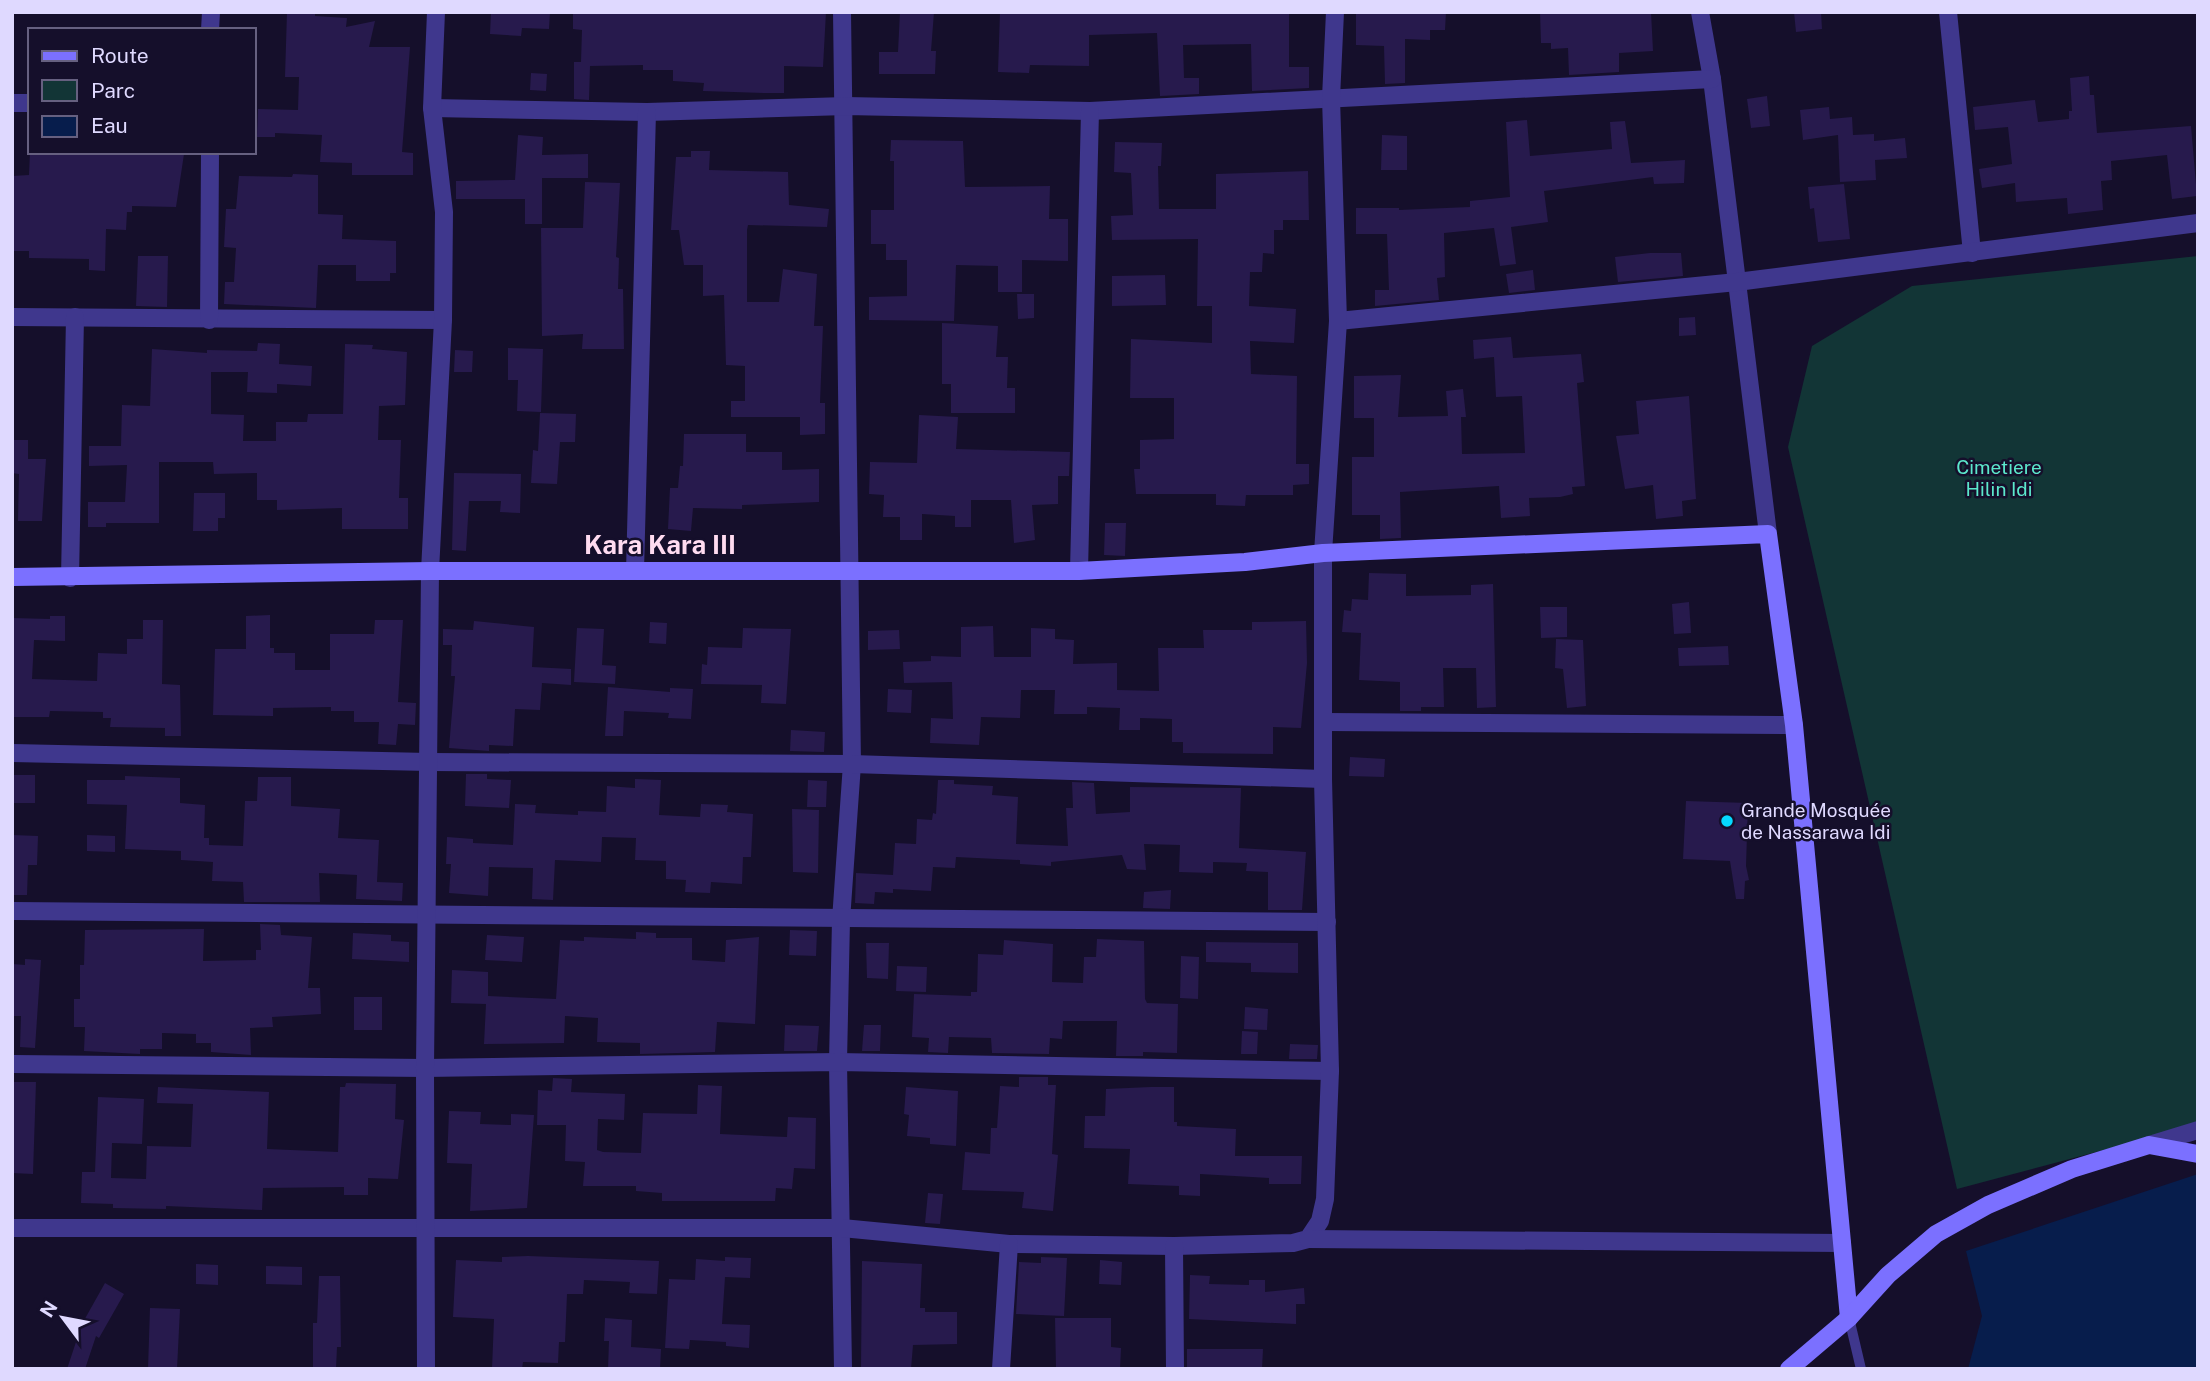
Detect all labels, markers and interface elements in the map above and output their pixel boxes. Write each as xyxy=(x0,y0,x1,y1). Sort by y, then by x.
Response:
legend xyxy=(28,28,256,154)
text: Route xyxy=(91,43,149,68)
text: Parc xyxy=(91,78,135,103)
text: Eau xyxy=(91,113,128,138)
park label: Cimetiere Hilin Idi xyxy=(1956,456,2042,500)
district label: Kara Kara III xyxy=(584,529,736,560)
place label: Grande Mosquée de Nassarawa Idi xyxy=(1741,799,1891,843)
marker: Grande Mosquée de Nassarawa Idi xyxy=(1719,813,1735,829)
north arrow xyxy=(28,1283,98,1353)
text: N xyxy=(35,1297,62,1321)

